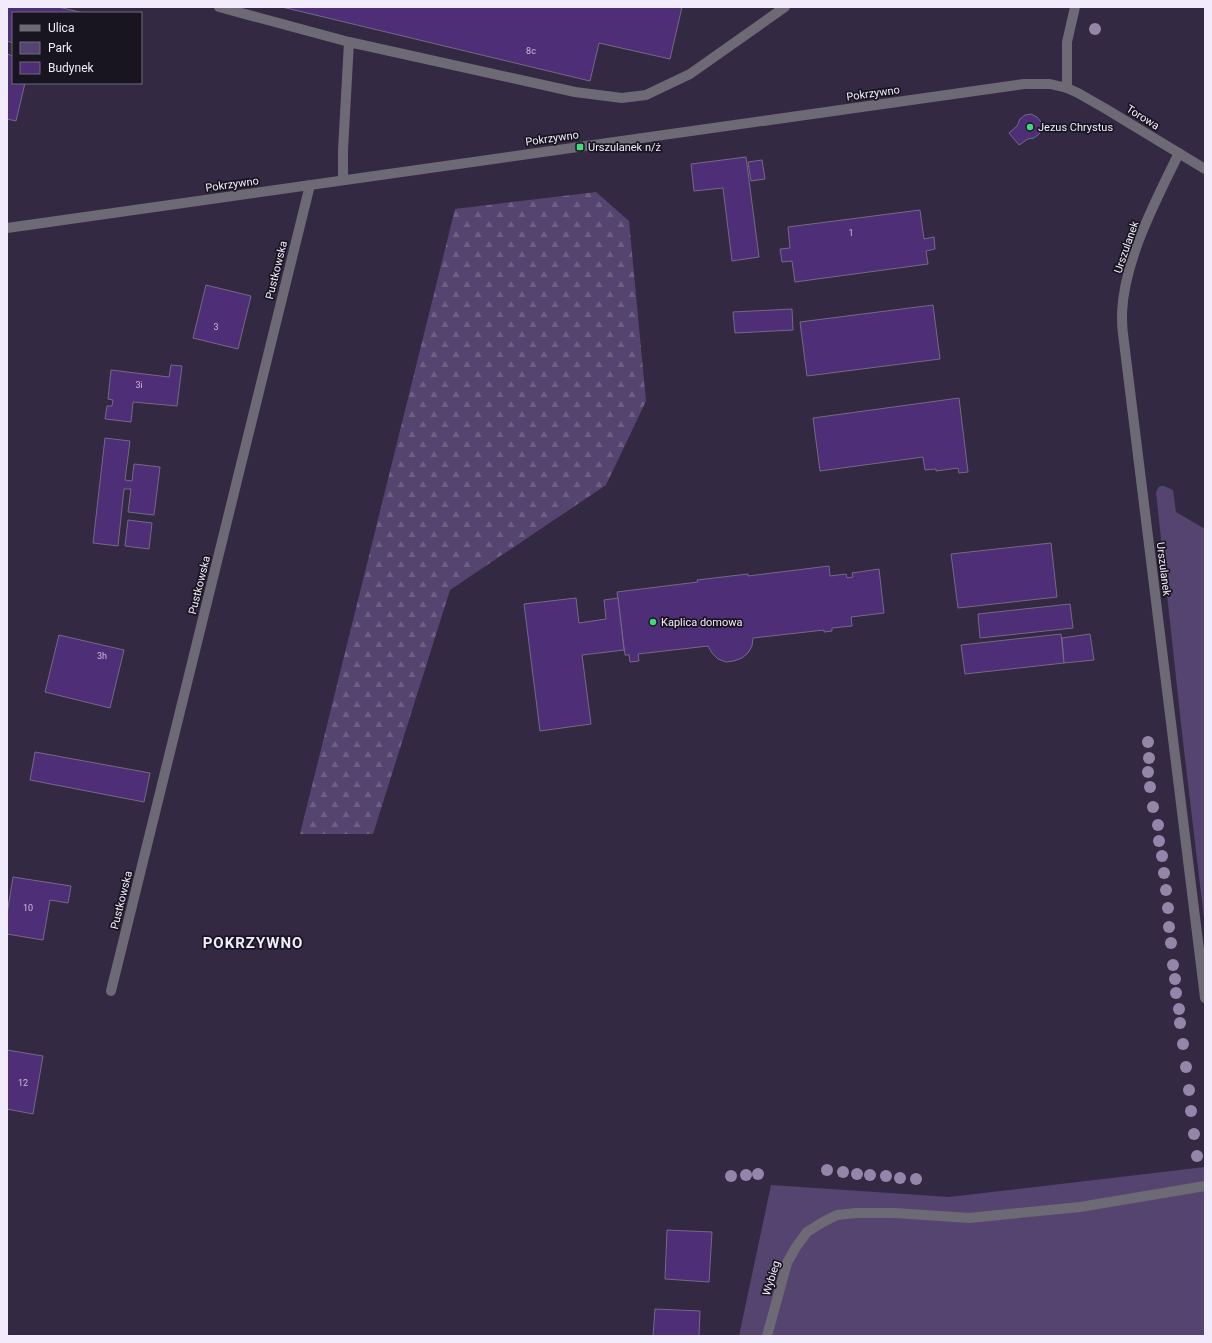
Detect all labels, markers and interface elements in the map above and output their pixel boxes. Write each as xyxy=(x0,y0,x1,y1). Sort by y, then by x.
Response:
legend xyxy=(12,12,142,84)
text: Ulica xyxy=(48,21,74,35)
text: Park xyxy=(48,41,73,55)
house number: 8c xyxy=(526,46,536,56)
text: Budynek xyxy=(48,61,95,75)
street label: Pokrzywno xyxy=(846,83,901,104)
street label: Torowa xyxy=(1124,102,1162,133)
place label: Jezus Chrystus xyxy=(1038,121,1113,134)
marker: Jezus Chrystus xyxy=(1025,122,1035,132)
street label: Pokrzywno xyxy=(525,128,580,149)
place label: Urszulanek n/ż xyxy=(588,141,662,154)
marker: Urszulanek n/ż xyxy=(575,142,585,152)
street label: Pokrzywno xyxy=(205,174,260,195)
street label: Urszulanek xyxy=(1112,219,1142,275)
house number: 1 xyxy=(848,228,854,238)
street label: Pustkowska xyxy=(263,240,290,301)
house number: 3 xyxy=(213,322,219,332)
house number: 3i xyxy=(135,380,143,390)
street label: Urszulanek xyxy=(1154,541,1173,597)
street label: Pustkowska xyxy=(186,555,213,616)
place label: Kaplica domowa xyxy=(661,616,743,629)
marker: Kaplica domowa xyxy=(648,617,658,627)
house number: 3h xyxy=(97,651,107,661)
street label: Pustkowska xyxy=(108,870,135,931)
house number: 10 xyxy=(23,903,33,913)
district label: POKRZYWNO xyxy=(203,934,303,952)
house number: 12 xyxy=(18,1078,28,1088)
street label: Wybieg xyxy=(760,1259,783,1297)

